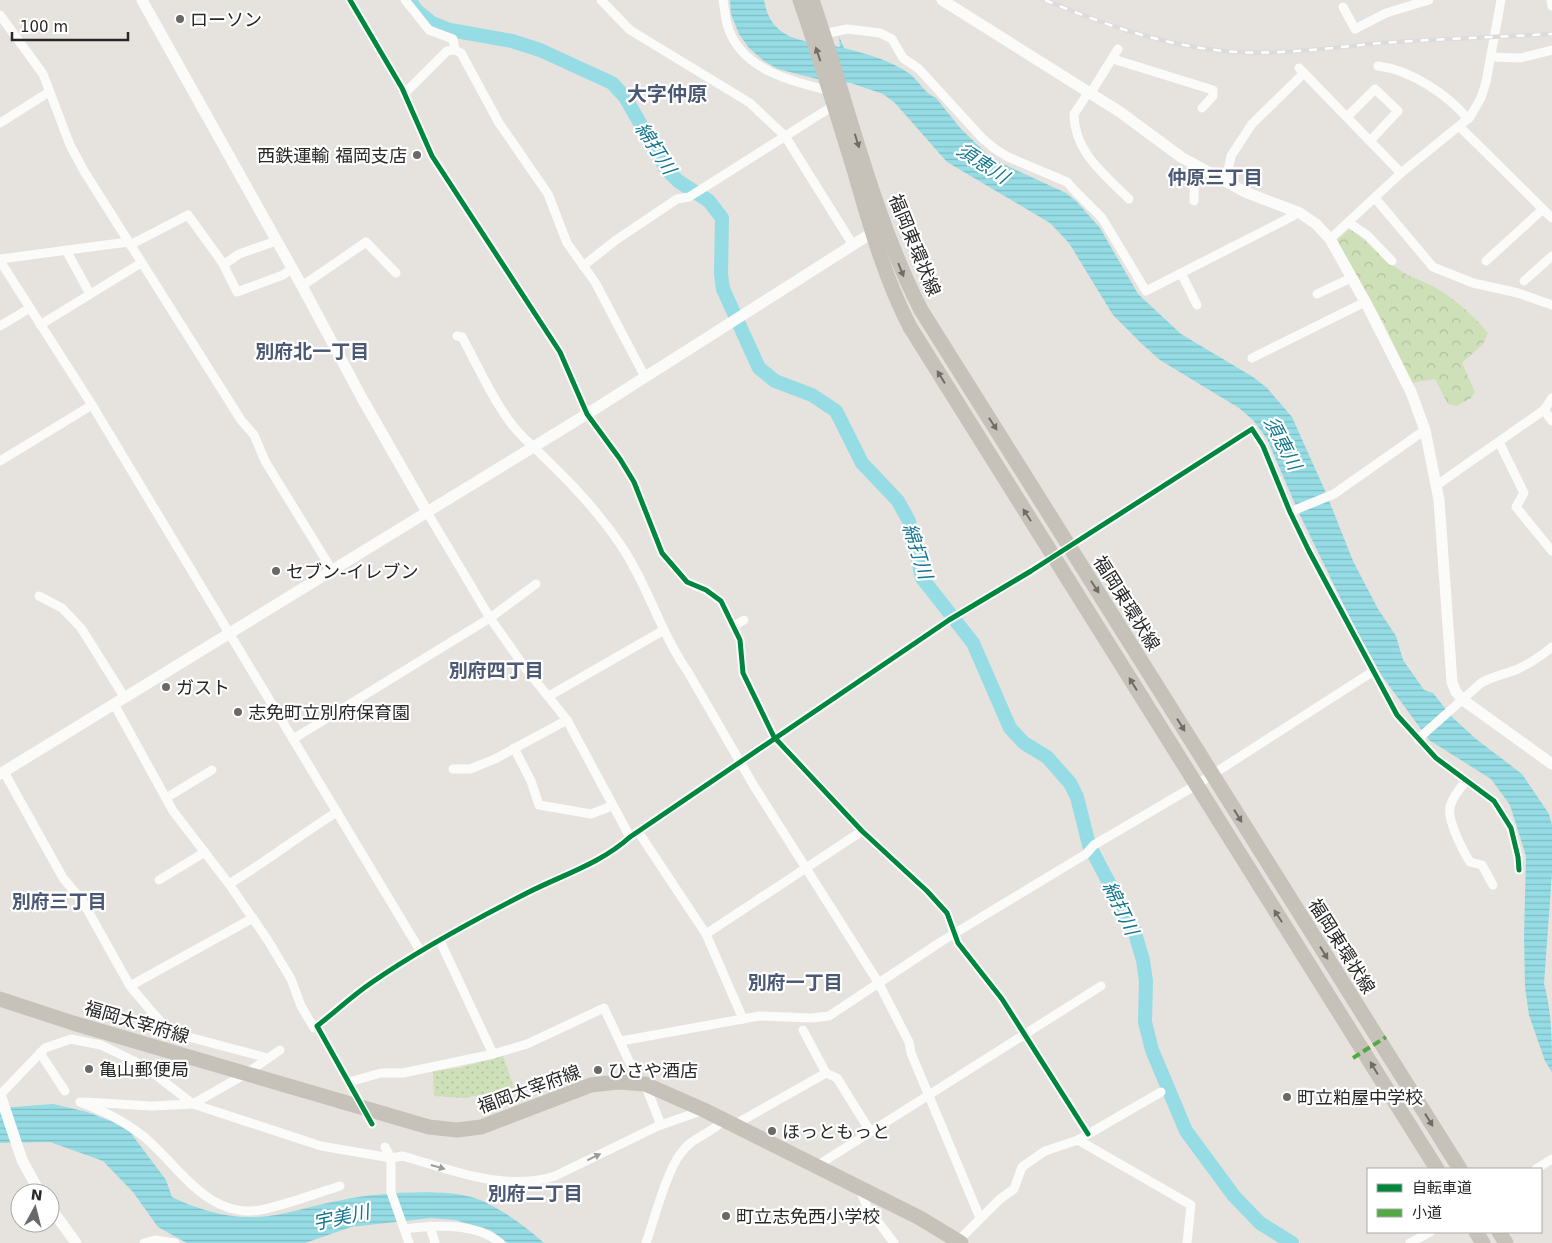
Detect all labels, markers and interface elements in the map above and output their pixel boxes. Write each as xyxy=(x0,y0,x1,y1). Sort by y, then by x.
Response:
place label: ローソン xyxy=(190,9,262,30)
scale bar xyxy=(12,10,129,42)
marker: ローソン xyxy=(174,13,186,25)
text: 100 m xyxy=(20,18,68,36)
one-way arrow xyxy=(814,46,822,61)
district label: 大字仲原 xyxy=(627,82,707,106)
water label: 綿打川 xyxy=(631,118,682,180)
one-way arrow xyxy=(854,133,861,148)
water label: 須恵川 xyxy=(953,138,1015,189)
place label: 西鉄運輸 福岡支店 xyxy=(257,145,407,166)
marker: 西鉄運輸 福岡支店 xyxy=(411,149,423,161)
district label: 仲原三丁目 xyxy=(1167,166,1263,188)
street label: 福岡東環状線 xyxy=(885,191,945,299)
one-way arrow xyxy=(897,263,905,278)
district label: 別府北一丁目 xyxy=(255,340,369,362)
one-way arrow xyxy=(937,371,946,384)
water label: 須恵川 xyxy=(1260,413,1307,475)
one-way arrow xyxy=(988,418,998,431)
one-way arrow xyxy=(1022,509,1032,522)
water label: 綿打川 xyxy=(899,520,938,583)
street label: 福岡東環状線 xyxy=(1089,552,1165,654)
place label: セブン-イレブン xyxy=(286,561,419,582)
marker: セブン-イレブン xyxy=(270,565,282,577)
one-way arrow xyxy=(1090,581,1099,594)
district label: 別府四丁目 xyxy=(448,659,544,681)
place label: ガスト xyxy=(176,677,230,698)
one-way arrow xyxy=(1128,677,1137,691)
marker: ガスト xyxy=(160,681,172,693)
place label: 志免町立別府保育園 xyxy=(248,702,410,723)
marker: 志免町立別府保育園 xyxy=(232,706,244,718)
one-way arrow xyxy=(1176,718,1186,732)
one-way arrow xyxy=(1233,809,1242,822)
water label: 綿打川 xyxy=(1099,878,1144,940)
district label: 別府三丁目 xyxy=(11,890,107,912)
street label: 福岡東環状線 xyxy=(1304,895,1380,997)
one-way arrow xyxy=(1273,909,1283,923)
one-way arrow xyxy=(1320,947,1329,960)
district label: 別府一丁目 xyxy=(747,971,843,993)
street label: 福岡太宰府線 xyxy=(82,997,192,1047)
place label: 亀山郵便局 xyxy=(99,1059,189,1080)
place label: ひさや酒店 xyxy=(608,1060,698,1081)
street label: 福岡太宰府線 xyxy=(475,1061,583,1117)
one-way arrow xyxy=(1369,1062,1379,1075)
marker: 亀山郵便局 xyxy=(83,1063,95,1075)
marker: ひさや酒店 xyxy=(592,1064,604,1076)
place label: 町立粕屋中学校 xyxy=(1297,1087,1423,1108)
marker: 町立粕屋中学校 xyxy=(1281,1091,1293,1103)
one-way arrow xyxy=(1424,1114,1434,1127)
place label: ほっともっと xyxy=(782,1121,890,1142)
marker: ほっともっと xyxy=(766,1125,778,1137)
one-way arrow xyxy=(587,1153,601,1161)
one-way arrow xyxy=(431,1163,446,1171)
legend xyxy=(1367,1168,1542,1233)
text: 自転車道 xyxy=(1412,1179,1472,1197)
district label: 別府二丁目 xyxy=(487,1182,583,1204)
north arrow xyxy=(10,1183,60,1233)
text: N xyxy=(30,1186,43,1204)
water label: 宇美川 xyxy=(311,1200,373,1234)
text: 小道 xyxy=(1412,1204,1442,1222)
place label: 町立志免西小学校 xyxy=(736,1206,880,1227)
marker: 町立志免西小学校 xyxy=(720,1210,732,1222)

